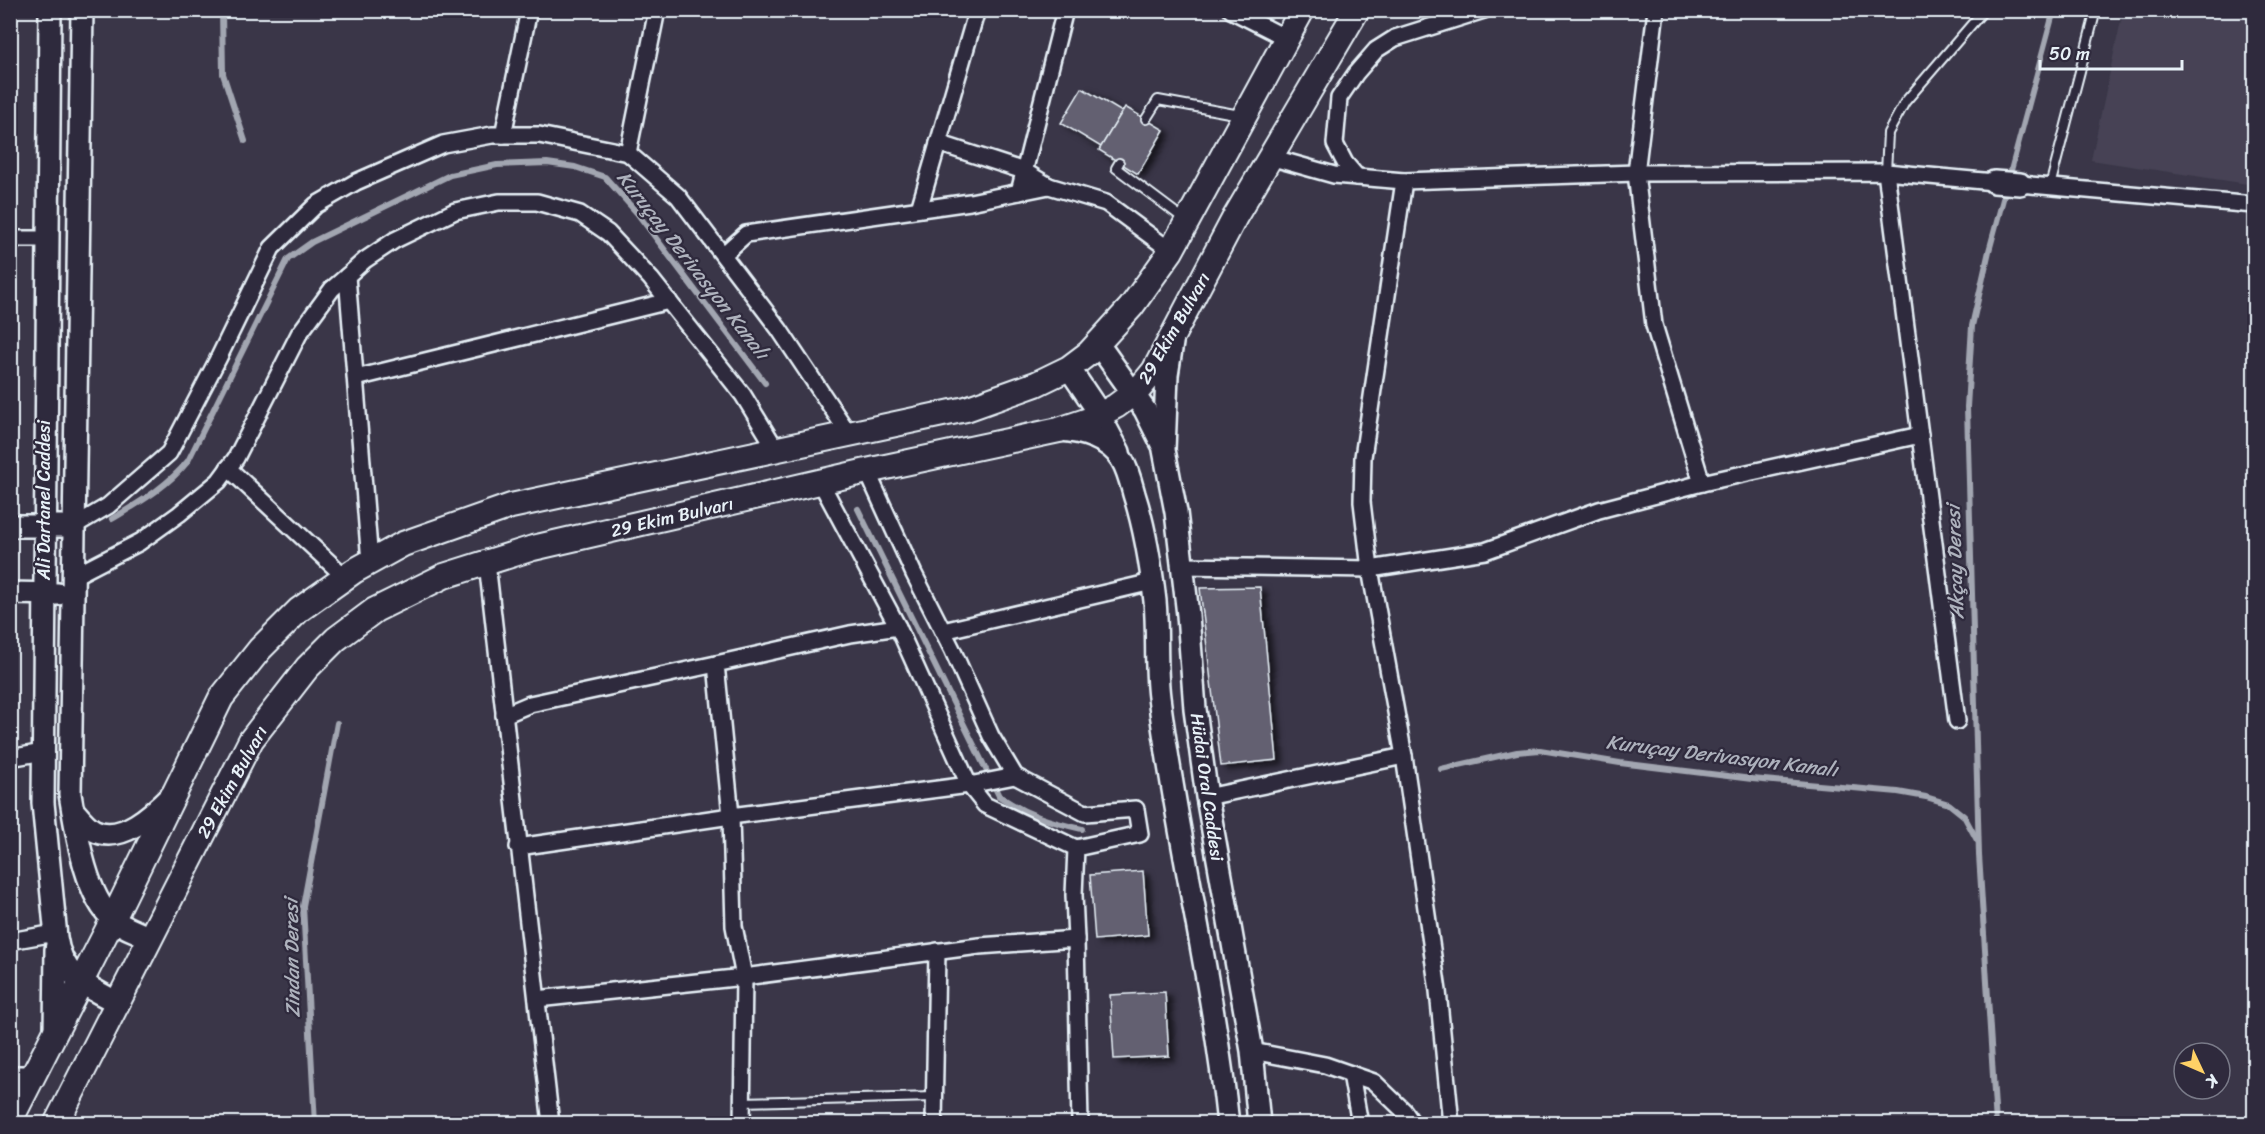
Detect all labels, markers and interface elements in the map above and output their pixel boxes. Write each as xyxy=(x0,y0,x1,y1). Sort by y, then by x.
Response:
scale bar xyxy=(2040,33,2182,71)
text: 50 m xyxy=(2049,38,2090,70)
water label: Kuruçay Derivasyon Kanalı xyxy=(608,163,779,369)
street label: 29 Ekim Bulvarı xyxy=(1129,266,1219,390)
street label: Ali Dartanel Caddesi xyxy=(28,419,60,581)
street label: 29 Ekim Bulvarı xyxy=(607,487,737,547)
water label: Akçay Deresi xyxy=(1935,500,1975,621)
street label: Hüdai Oral Caddesi xyxy=(1181,711,1233,864)
street label: 29 Ekim Bulvarı xyxy=(188,720,276,844)
water label: Kuruçay Derivasyon Kanalı xyxy=(1604,724,1841,788)
water label: Zindan Deresi xyxy=(273,894,311,1018)
north arrow xyxy=(2172,1041,2232,1101)
text: K xyxy=(2198,1067,2227,1096)

